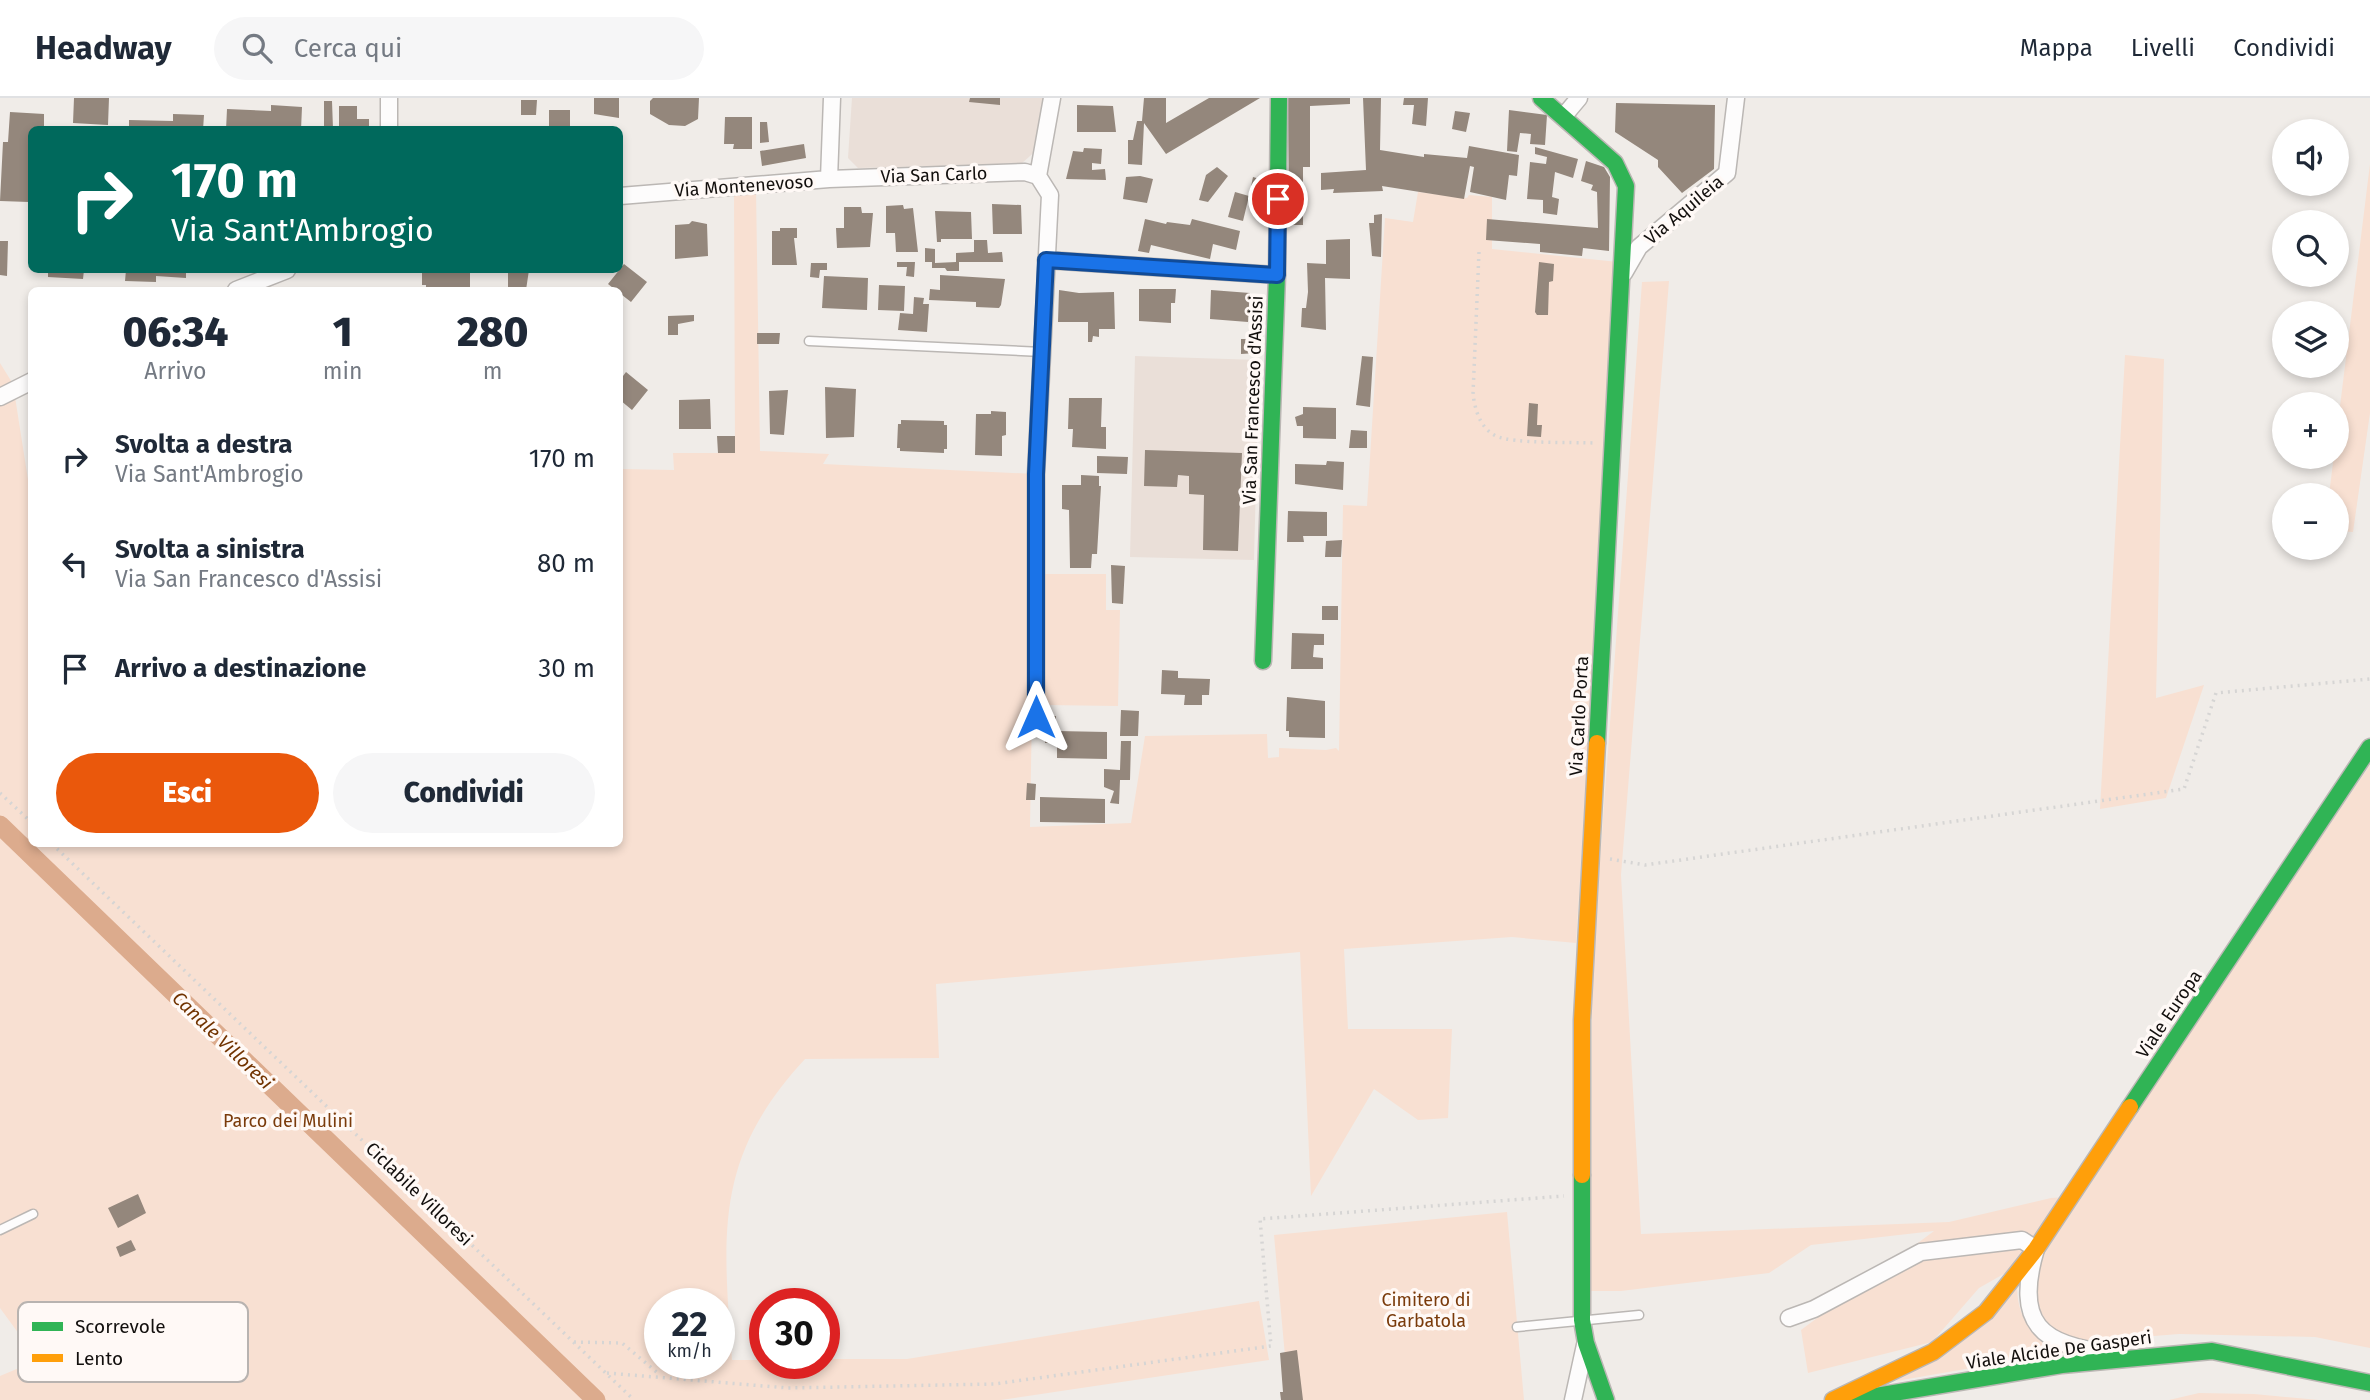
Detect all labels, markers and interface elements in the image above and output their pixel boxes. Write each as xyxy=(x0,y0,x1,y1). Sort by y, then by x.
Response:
search box xyxy=(214,17,704,80)
text: Headway xyxy=(35,28,172,68)
icon: search xyxy=(238,29,276,67)
text: Cerca qui xyxy=(294,33,402,64)
text: Mappa xyxy=(2020,34,2093,62)
text: Livelli xyxy=(2131,34,2195,62)
text: Condividi xyxy=(2233,34,2335,62)
map controls xyxy=(2272,119,2349,560)
button: sound xyxy=(2272,119,2349,196)
text: 170 m xyxy=(171,151,298,210)
icon: right xyxy=(56,154,147,245)
street label: Via San Carlo xyxy=(880,162,988,188)
pin xyxy=(1248,169,1308,229)
street label: Via Montenevoso xyxy=(674,170,814,202)
street label: Via Aquileia xyxy=(1640,171,1728,249)
icon: arrive xyxy=(1259,180,1297,218)
button: search xyxy=(2272,210,2349,287)
text: Via Sant'Ambrogio xyxy=(171,211,434,249)
street label: Via San Francesco d'Assisi xyxy=(1238,295,1268,505)
button: layers xyxy=(2272,301,2349,378)
text: 06:34 xyxy=(122,307,228,357)
text: 1 xyxy=(333,307,353,357)
text: 280 xyxy=(457,307,529,357)
text: Arrivo xyxy=(144,357,206,385)
text: min xyxy=(323,357,363,385)
text: m xyxy=(483,357,503,385)
button: + xyxy=(2272,392,2349,469)
text: Svolta a destra xyxy=(115,429,293,460)
icon: right xyxy=(56,440,94,478)
text: 170 m xyxy=(529,443,595,474)
text: Via Sant'Ambrogio xyxy=(115,460,304,488)
button: − xyxy=(2272,483,2349,560)
text: Svolta a sinistra xyxy=(115,534,305,565)
icon: left xyxy=(56,545,94,583)
text: 80 m xyxy=(537,548,595,579)
text: Via San Francesco d'Assisi xyxy=(115,565,382,593)
icon: arrive xyxy=(56,650,94,688)
text: Arrivo a destinazione xyxy=(115,653,366,684)
text: 30 m xyxy=(538,653,595,684)
street label: Via Carlo Porta xyxy=(1565,655,1593,777)
position arrow xyxy=(999,680,1073,754)
button: Esci xyxy=(56,753,319,833)
button: Condividi xyxy=(333,753,595,833)
street label: Viale Europa xyxy=(2131,966,2207,1062)
water label: Canale Villoresi xyxy=(168,987,278,1095)
park label: Parco dei Mulini xyxy=(223,1110,353,1132)
street label: Ciclabile Villoresi xyxy=(361,1137,477,1251)
speed limit sign: 30 xyxy=(749,1288,840,1379)
park label: Cimitero di Garbatola xyxy=(1381,1289,1471,1332)
legend xyxy=(18,1302,248,1382)
text: 22 xyxy=(671,1303,708,1345)
text: Scorrevole xyxy=(75,1315,166,1338)
street label: Viale Alcide De Gasperi xyxy=(1965,1326,2153,1374)
text: km/h xyxy=(667,1340,712,1362)
text: Lento xyxy=(75,1347,123,1370)

